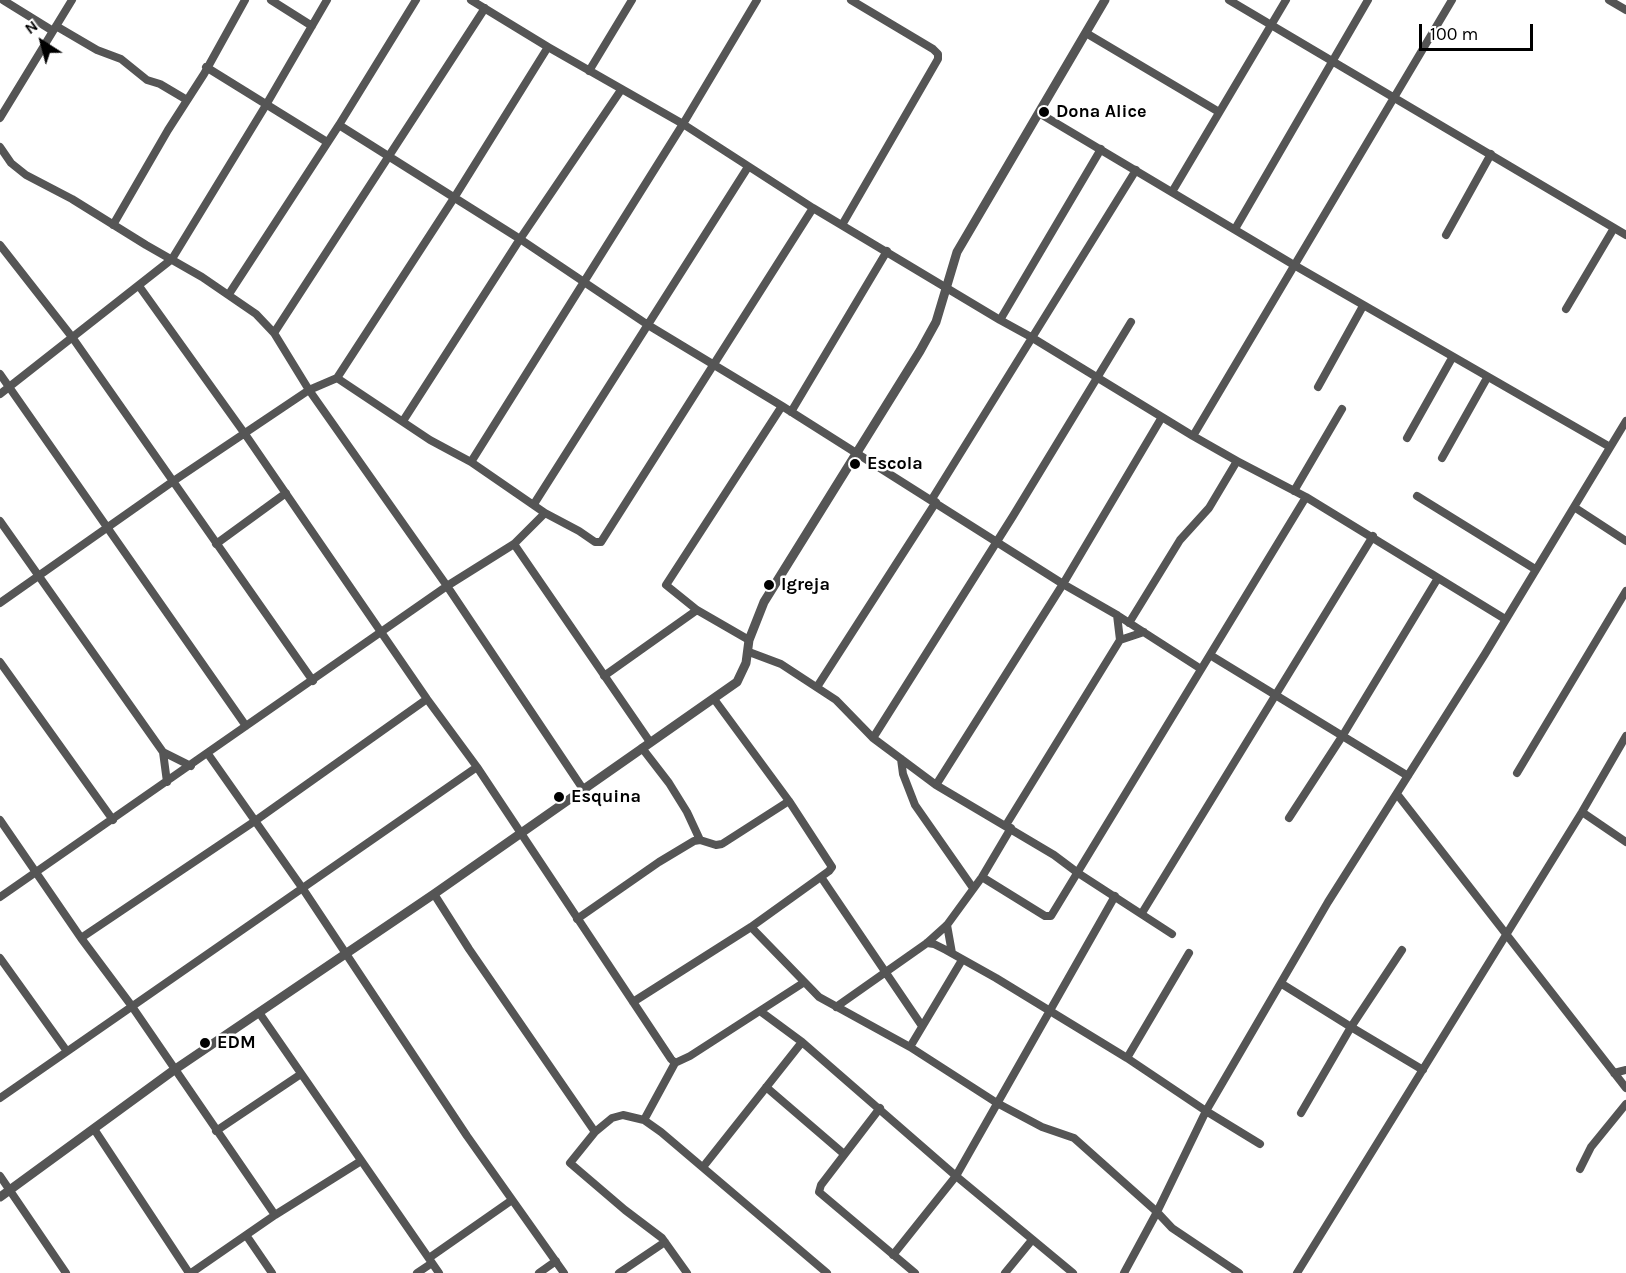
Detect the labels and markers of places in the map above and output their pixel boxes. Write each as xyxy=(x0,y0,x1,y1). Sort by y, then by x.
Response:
place label: Dona Alice xyxy=(1056,101,1147,123)
marker: Dona Alice xyxy=(1037,105,1051,119)
place label: Escola xyxy=(867,453,923,475)
marker: Escola xyxy=(848,457,862,471)
place label: Igreja xyxy=(781,574,830,596)
marker: Igreja xyxy=(762,578,776,592)
place label: Esquina xyxy=(571,786,641,808)
marker: Esquina xyxy=(552,790,566,804)
place label: EDM xyxy=(217,1032,256,1054)
marker: EDM xyxy=(198,1036,212,1050)

